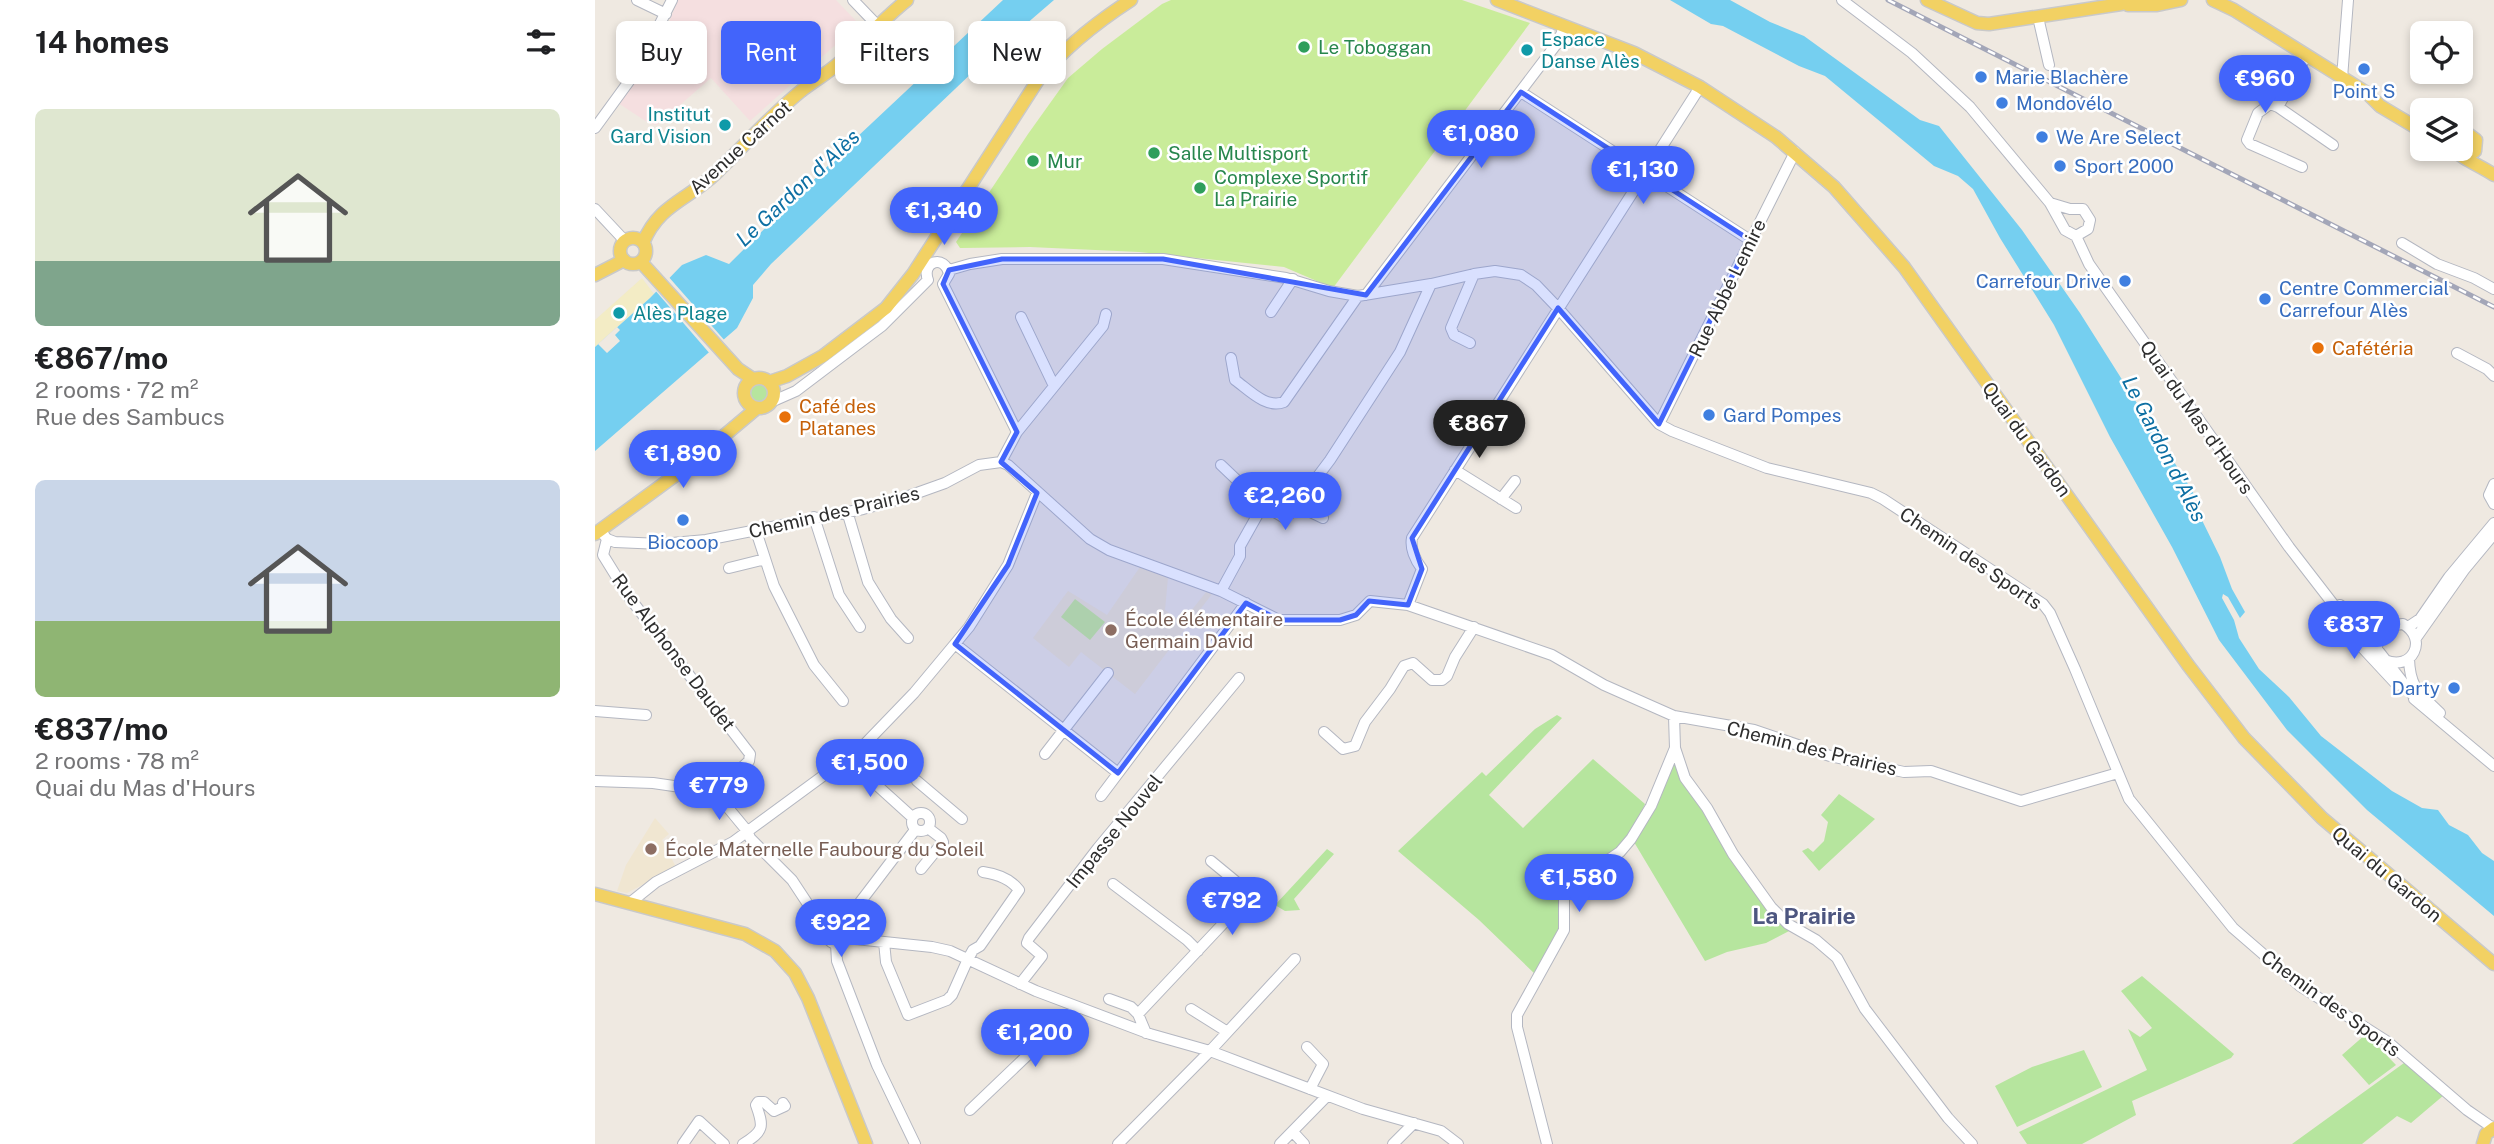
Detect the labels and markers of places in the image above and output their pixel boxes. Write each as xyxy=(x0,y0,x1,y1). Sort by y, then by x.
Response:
place label: Espace Danse Alès xyxy=(1541,28,1640,72)
place label: Le Toboggan xyxy=(1318,36,1431,58)
marker: Le Toboggan xyxy=(1296,39,1312,55)
marker: Espace Danse Alès xyxy=(1519,42,1535,58)
pin: €960 xyxy=(2224,55,2306,115)
marker: Point S xyxy=(2356,61,2372,77)
place label: Marie Blachère xyxy=(1995,66,2129,88)
marker: Marie Blachère xyxy=(1973,69,1989,85)
place label: Point S xyxy=(2333,80,2395,102)
place label: Mondovélo xyxy=(2016,92,2112,114)
marker: Mondovélo xyxy=(1994,95,2010,111)
place label: Institut Gard Vision xyxy=(610,103,711,147)
pin: €1,080 xyxy=(1424,110,1538,170)
marker: Institut Gard Vision xyxy=(717,117,733,133)
place label: We Are Select xyxy=(2056,126,2181,148)
marker: We Are Select xyxy=(2034,129,2050,145)
place label: Salle Multisport xyxy=(1168,142,1309,164)
marker: Salle Multisport xyxy=(1146,145,1162,161)
pin: €1,130 xyxy=(1586,146,1700,206)
place label: Mur xyxy=(1047,150,1082,172)
marker: Mur xyxy=(1025,153,1041,169)
place label: Sport 2000 xyxy=(2074,155,2174,177)
marker: Sport 2000 xyxy=(2052,158,2068,174)
place label: Complexe Sportif La Prairie xyxy=(1214,166,1368,210)
marker: Complexe Sportif La Prairie xyxy=(1192,180,1208,196)
pin: €1,340 xyxy=(887,188,1001,247)
place label: Carrefour Drive xyxy=(1976,270,2111,292)
marker: Carrefour Drive xyxy=(2117,273,2133,289)
place label: Centre Commercial Carrefour Alès xyxy=(2279,277,2449,321)
marker: Centre Commercial Carrefour Alès xyxy=(2257,291,2273,307)
place label: Alès Plage xyxy=(633,302,727,324)
marker: Alès Plage xyxy=(611,305,627,321)
place label: Cafétéria xyxy=(2332,337,2413,359)
marker: Cafétéria xyxy=(2310,340,2326,356)
place label: Café des Platanes xyxy=(799,395,876,439)
pin: €867 xyxy=(1438,400,1520,460)
place label: Gard Pompes xyxy=(1723,404,1841,426)
marker: Gard Pompes xyxy=(1701,407,1717,423)
marker: Café des Platanes xyxy=(777,409,793,425)
pin: €1,890 xyxy=(626,430,740,490)
pin: €2,260 xyxy=(1228,472,1342,532)
marker: Biocoop xyxy=(675,512,691,528)
place label: Biocoop xyxy=(647,531,719,553)
pin: €837 xyxy=(2313,602,2395,661)
place label: École élémentaire Germain David xyxy=(1125,608,1283,652)
marker: École élémentaire Germain David xyxy=(1103,622,1119,638)
place label: Darty xyxy=(2392,677,2440,699)
marker: Darty xyxy=(2446,680,2462,696)
pin: €1,500 xyxy=(813,740,927,799)
pin: €779 xyxy=(678,762,760,822)
place label: École Maternelle Faubourg du Soleil xyxy=(665,838,984,860)
marker: École Maternelle Faubourg du Soleil xyxy=(643,841,659,857)
pin: €1,580 xyxy=(1522,855,1636,914)
pin: €792 xyxy=(1191,878,1273,937)
pin: €922 xyxy=(800,900,882,959)
pin: €1,200 xyxy=(978,1010,1092,1069)

